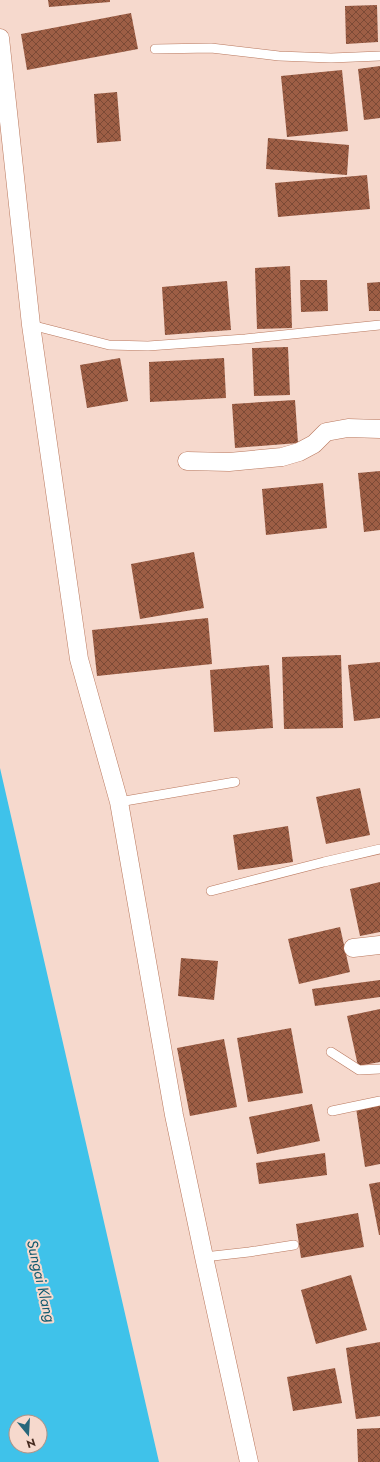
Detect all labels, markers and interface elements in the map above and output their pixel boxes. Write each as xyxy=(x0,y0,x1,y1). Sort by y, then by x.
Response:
water label: Sungai Klang xyxy=(21,1238,61,1325)
north arrow xyxy=(8,1414,48,1454)
text: N xyxy=(24,1435,38,1452)

